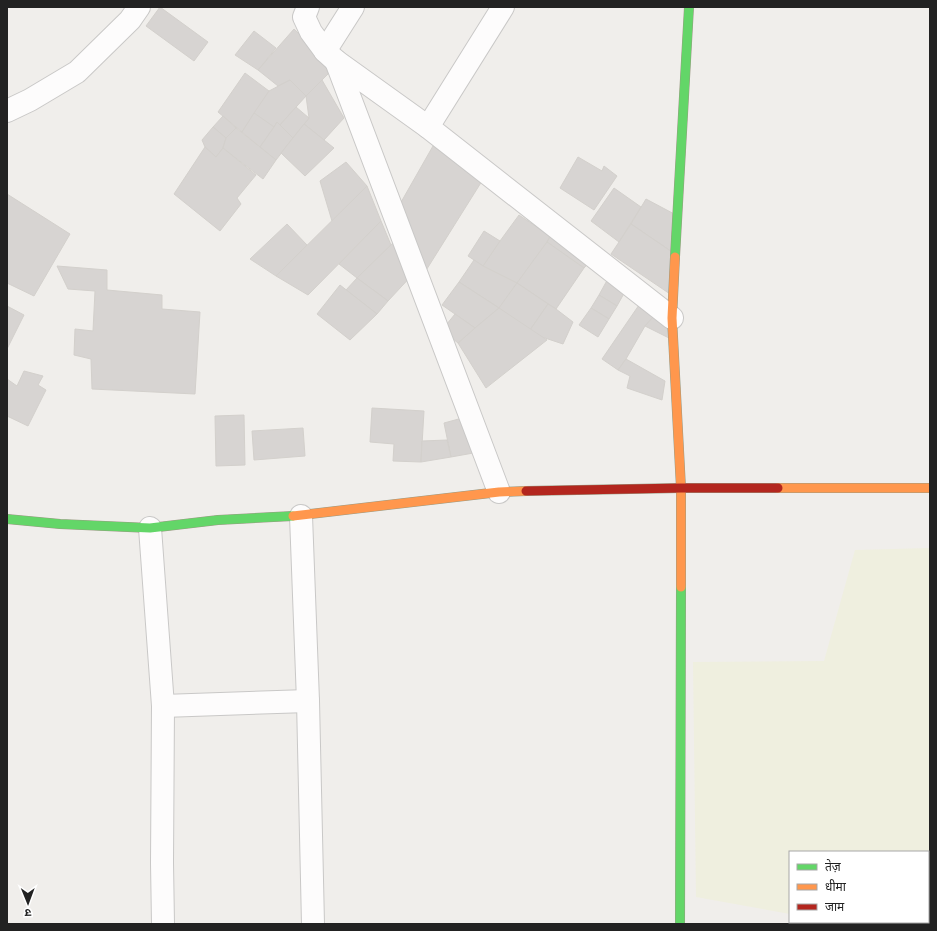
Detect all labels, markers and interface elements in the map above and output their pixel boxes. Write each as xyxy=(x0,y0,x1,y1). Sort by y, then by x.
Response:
legend xyxy=(789,851,929,923)
text: तेज़ xyxy=(825,859,842,873)
text: धीमा xyxy=(825,879,847,893)
north arrow xyxy=(8,883,48,923)
text: जाम xyxy=(825,899,845,913)
text: उ xyxy=(24,907,32,920)

